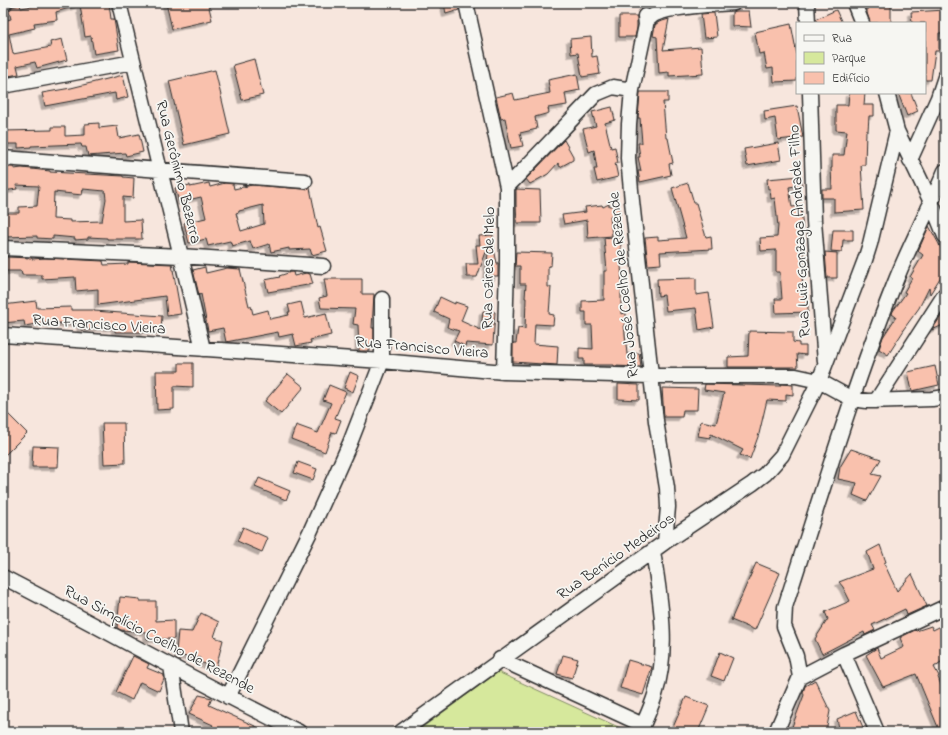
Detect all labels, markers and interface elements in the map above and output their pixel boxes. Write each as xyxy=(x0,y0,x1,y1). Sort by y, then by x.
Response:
legend xyxy=(796,22,926,94)
text: Rua xyxy=(832,30,852,48)
text: Parque xyxy=(832,50,866,68)
text: Edifício xyxy=(832,70,870,88)
street label: Rua Gerônimo Bezerra xyxy=(149,98,207,246)
street label: Rua Luiz Gonzaga Andrade Filho xyxy=(782,124,818,338)
street label: Rua José Coelho de Rezende xyxy=(602,190,646,379)
street label: Rua Ozires de Melo xyxy=(476,206,502,330)
street label: Rua Francisco Vieira xyxy=(32,308,166,342)
street label: Rua Francisco Vieira xyxy=(354,330,490,366)
street label: Rua Benício Medeiros xyxy=(552,507,680,607)
street label: Rua Simplício Coelho de Rezende xyxy=(59,579,260,701)

